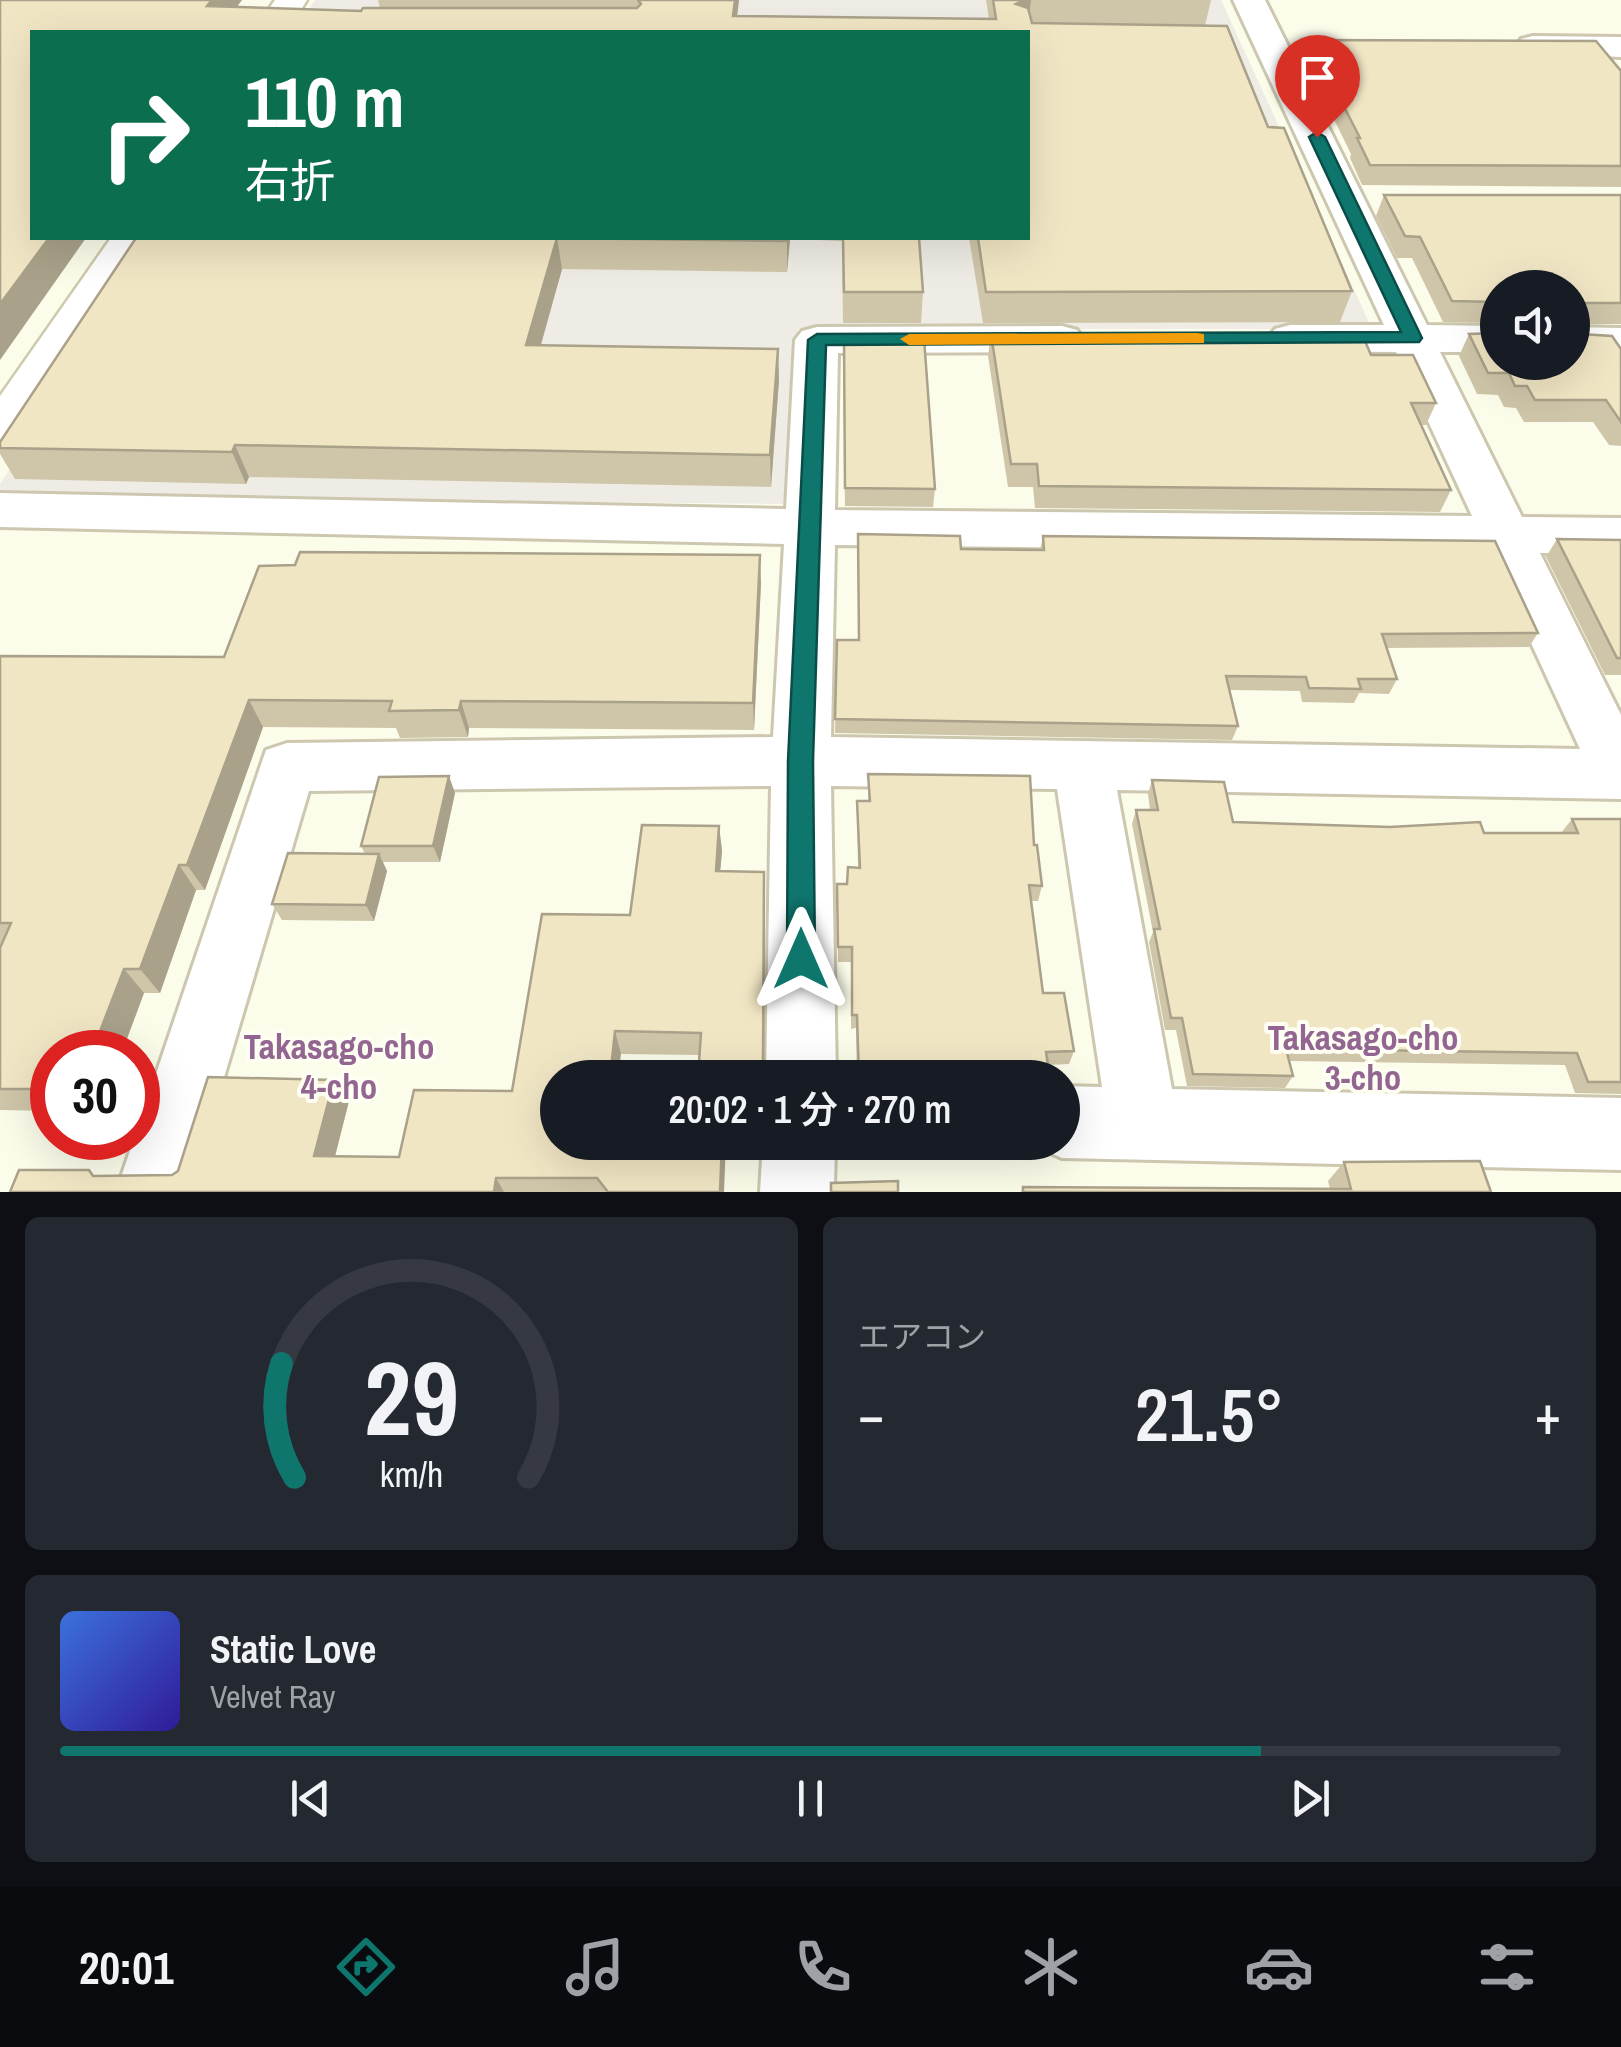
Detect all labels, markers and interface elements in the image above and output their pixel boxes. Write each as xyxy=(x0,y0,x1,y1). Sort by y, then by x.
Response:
pin xyxy=(1275,35,1360,138)
icon: arrive xyxy=(1290,50,1345,105)
text: 110 m xyxy=(245,55,405,149)
icon: right xyxy=(80,70,210,200)
text: 右折 xyxy=(245,150,335,211)
map controls xyxy=(1480,270,1590,380)
button: sound xyxy=(1480,270,1590,380)
position arrow xyxy=(749,907,853,1011)
district label: Takasago-cho 3-cho xyxy=(1268,1014,1458,1101)
district label: Takasago-cho 4-cho xyxy=(244,1023,434,1110)
speed limit sign: 30 xyxy=(30,1030,160,1160)
text: 20:02 · 1 分 · 270 m xyxy=(669,1084,951,1135)
text: エアコン xyxy=(858,1315,986,1358)
text: 29 xyxy=(364,1327,459,1467)
text: 21.5° xyxy=(1135,1363,1284,1464)
text: − xyxy=(858,1377,884,1451)
text: + xyxy=(1535,1377,1561,1451)
text: km/h xyxy=(380,1450,443,1498)
text: Static Love xyxy=(210,1624,376,1675)
text: Velvet Ray xyxy=(210,1675,335,1718)
icon: previous xyxy=(283,1771,338,1826)
icon: pause xyxy=(783,1771,838,1826)
icon: next xyxy=(1283,1771,1338,1826)
icon: directions xyxy=(331,1932,401,2002)
icon: music xyxy=(560,1932,630,2002)
icon: phone xyxy=(788,1932,858,2002)
icon: climate xyxy=(1016,1932,1086,2002)
icon: car xyxy=(1244,1932,1314,2002)
icon: filters xyxy=(1472,1932,1542,2002)
text: 20:01 xyxy=(79,1937,173,1998)

